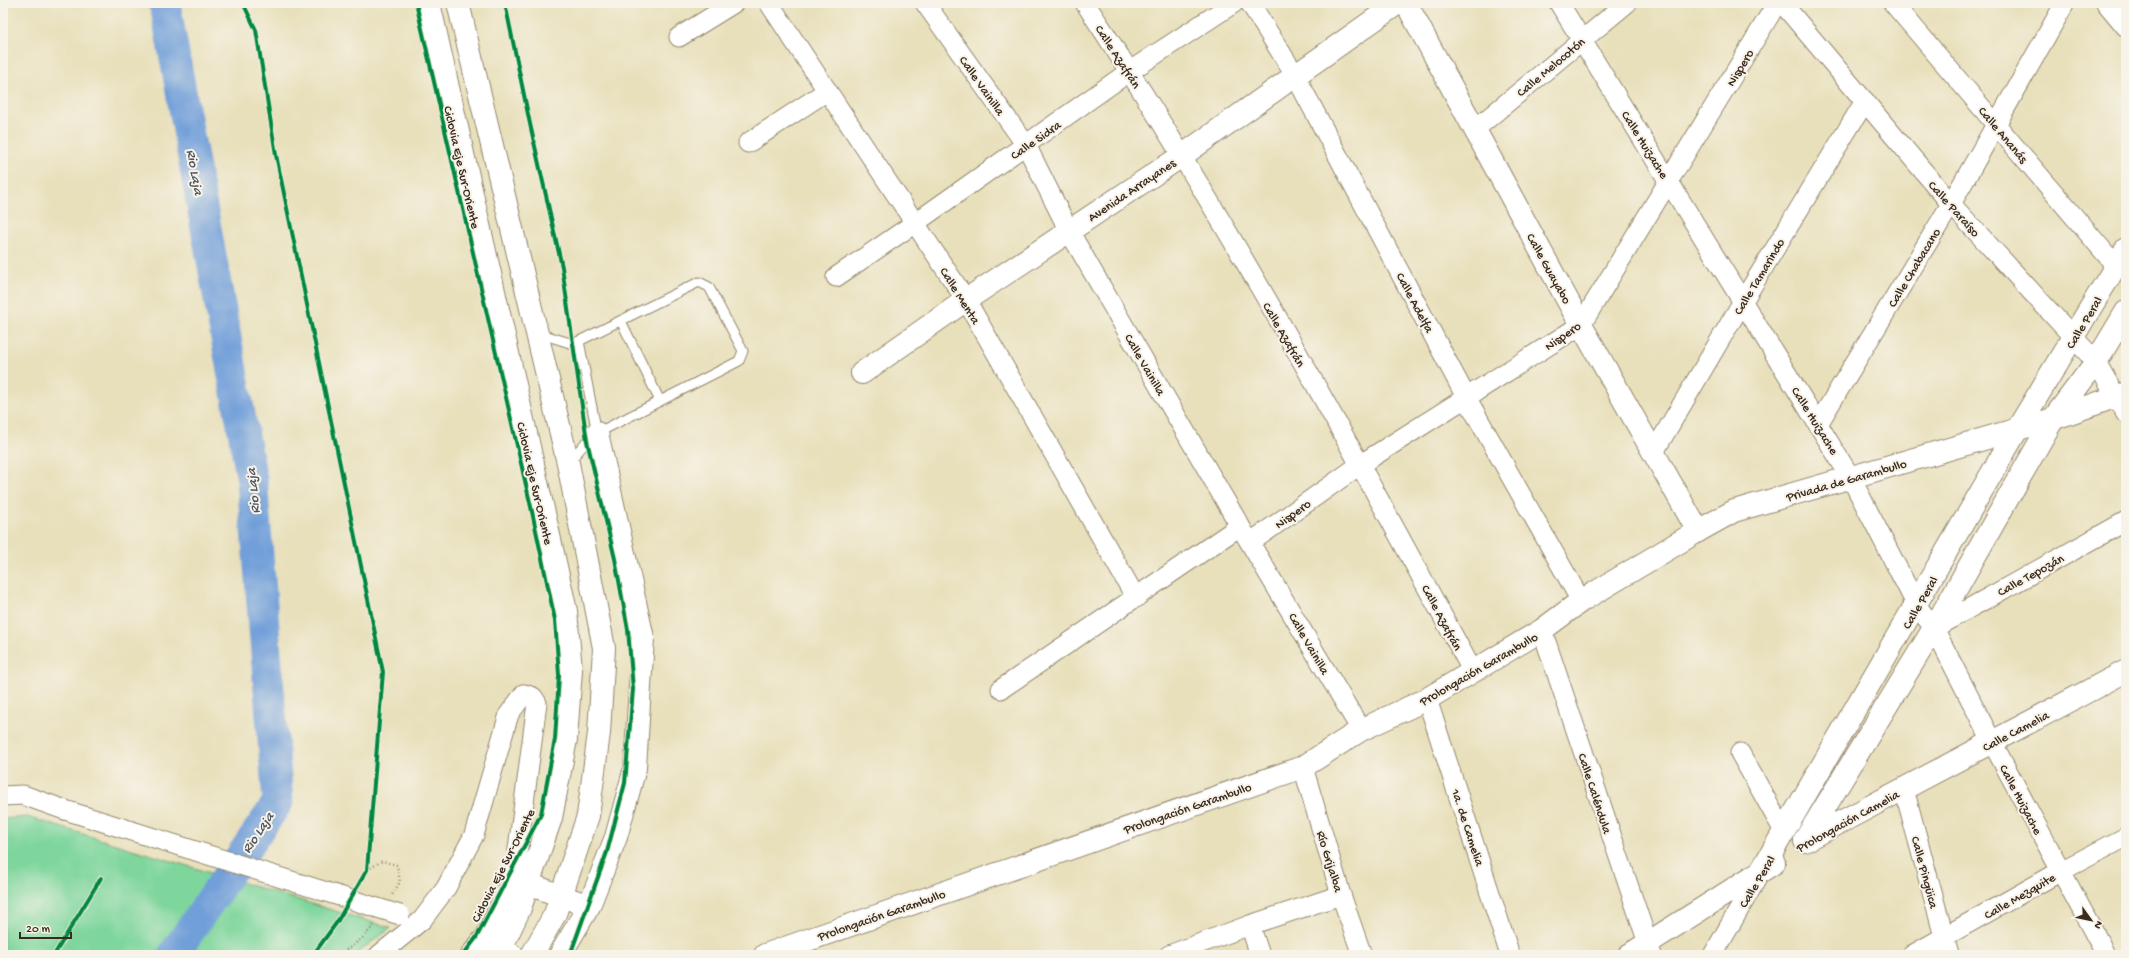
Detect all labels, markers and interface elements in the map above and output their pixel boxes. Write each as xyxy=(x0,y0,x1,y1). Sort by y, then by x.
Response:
street label: Calle Azafrán xyxy=(1091,23,1143,92)
street label: Calle Melocotón xyxy=(1514,34,1589,101)
street label: Nispero xyxy=(1724,47,1758,90)
street label: Calle Vainilla xyxy=(955,54,1007,120)
street label: Calle Ananás xyxy=(1974,104,2031,168)
street label: Ciclovia Eje Sur-Oriente xyxy=(439,105,482,231)
street label: Calle Huizache xyxy=(1617,109,1671,182)
street label: Calle Sidra xyxy=(1008,118,1065,164)
water label: Rio Laja xyxy=(181,148,206,198)
street label: Avenida Arrayanes xyxy=(1086,156,1180,226)
street label: Calle Paraíso xyxy=(1924,179,1982,241)
street label: Calle Chabacano xyxy=(1886,226,1945,311)
street label: Calle Guayabo xyxy=(1522,231,1574,307)
street label: Calle Tamarindo xyxy=(1731,236,1789,318)
street label: Calle Menta xyxy=(936,265,983,328)
street label: Calle Adelfa xyxy=(1392,271,1436,336)
street label: Calle Peral xyxy=(2064,294,2107,352)
street label: Calle Azafrán xyxy=(1258,300,1308,371)
street label: Nispero xyxy=(1543,319,1585,355)
street label: Calle Vainilla xyxy=(1120,332,1168,400)
street label: Calle Huizache xyxy=(1787,385,1841,458)
street label: Ciclovia Eje Sur-Oriente xyxy=(512,421,555,547)
street label: Privada de Garambullo xyxy=(1784,457,1909,506)
water label: Rio Laja xyxy=(244,466,265,514)
street label: Nispero xyxy=(1273,497,1314,533)
street label: Calle Tepozán xyxy=(1995,551,2068,601)
street label: Calle Peral xyxy=(1900,574,1942,632)
street label: Calle Azafrán xyxy=(1417,583,1465,654)
street label: Calle Vainilla xyxy=(1284,611,1332,679)
street label: Prolongación Garambullo xyxy=(1417,630,1541,711)
street label: Calle Camelia xyxy=(1980,708,2053,756)
street label: Calle Caléndula xyxy=(1574,752,1614,837)
street label: Calle Huizache xyxy=(1995,763,2045,838)
street label: Prolongación Garambullo xyxy=(1121,780,1254,839)
street label: 1a. de Camelia xyxy=(1447,786,1486,869)
street label: Prolongación Camelia xyxy=(1793,787,1903,857)
street label: Ciclovia Eje Sur-Oriente xyxy=(469,807,540,925)
water label: Rio Laja xyxy=(239,809,280,857)
street label: Río Grijalba xyxy=(1312,829,1345,895)
street label: Calle Pingüica xyxy=(1907,835,1941,911)
street label: Calle Peral xyxy=(1737,853,1780,911)
street label: Calle Mezquite xyxy=(1982,871,2059,924)
street label: Prolongación Garambullo xyxy=(815,887,948,946)
north arrow xyxy=(2071,900,2111,940)
scale bar xyxy=(20,914,71,940)
text: N xyxy=(2091,918,2105,931)
text: 20 m xyxy=(26,923,51,937)

